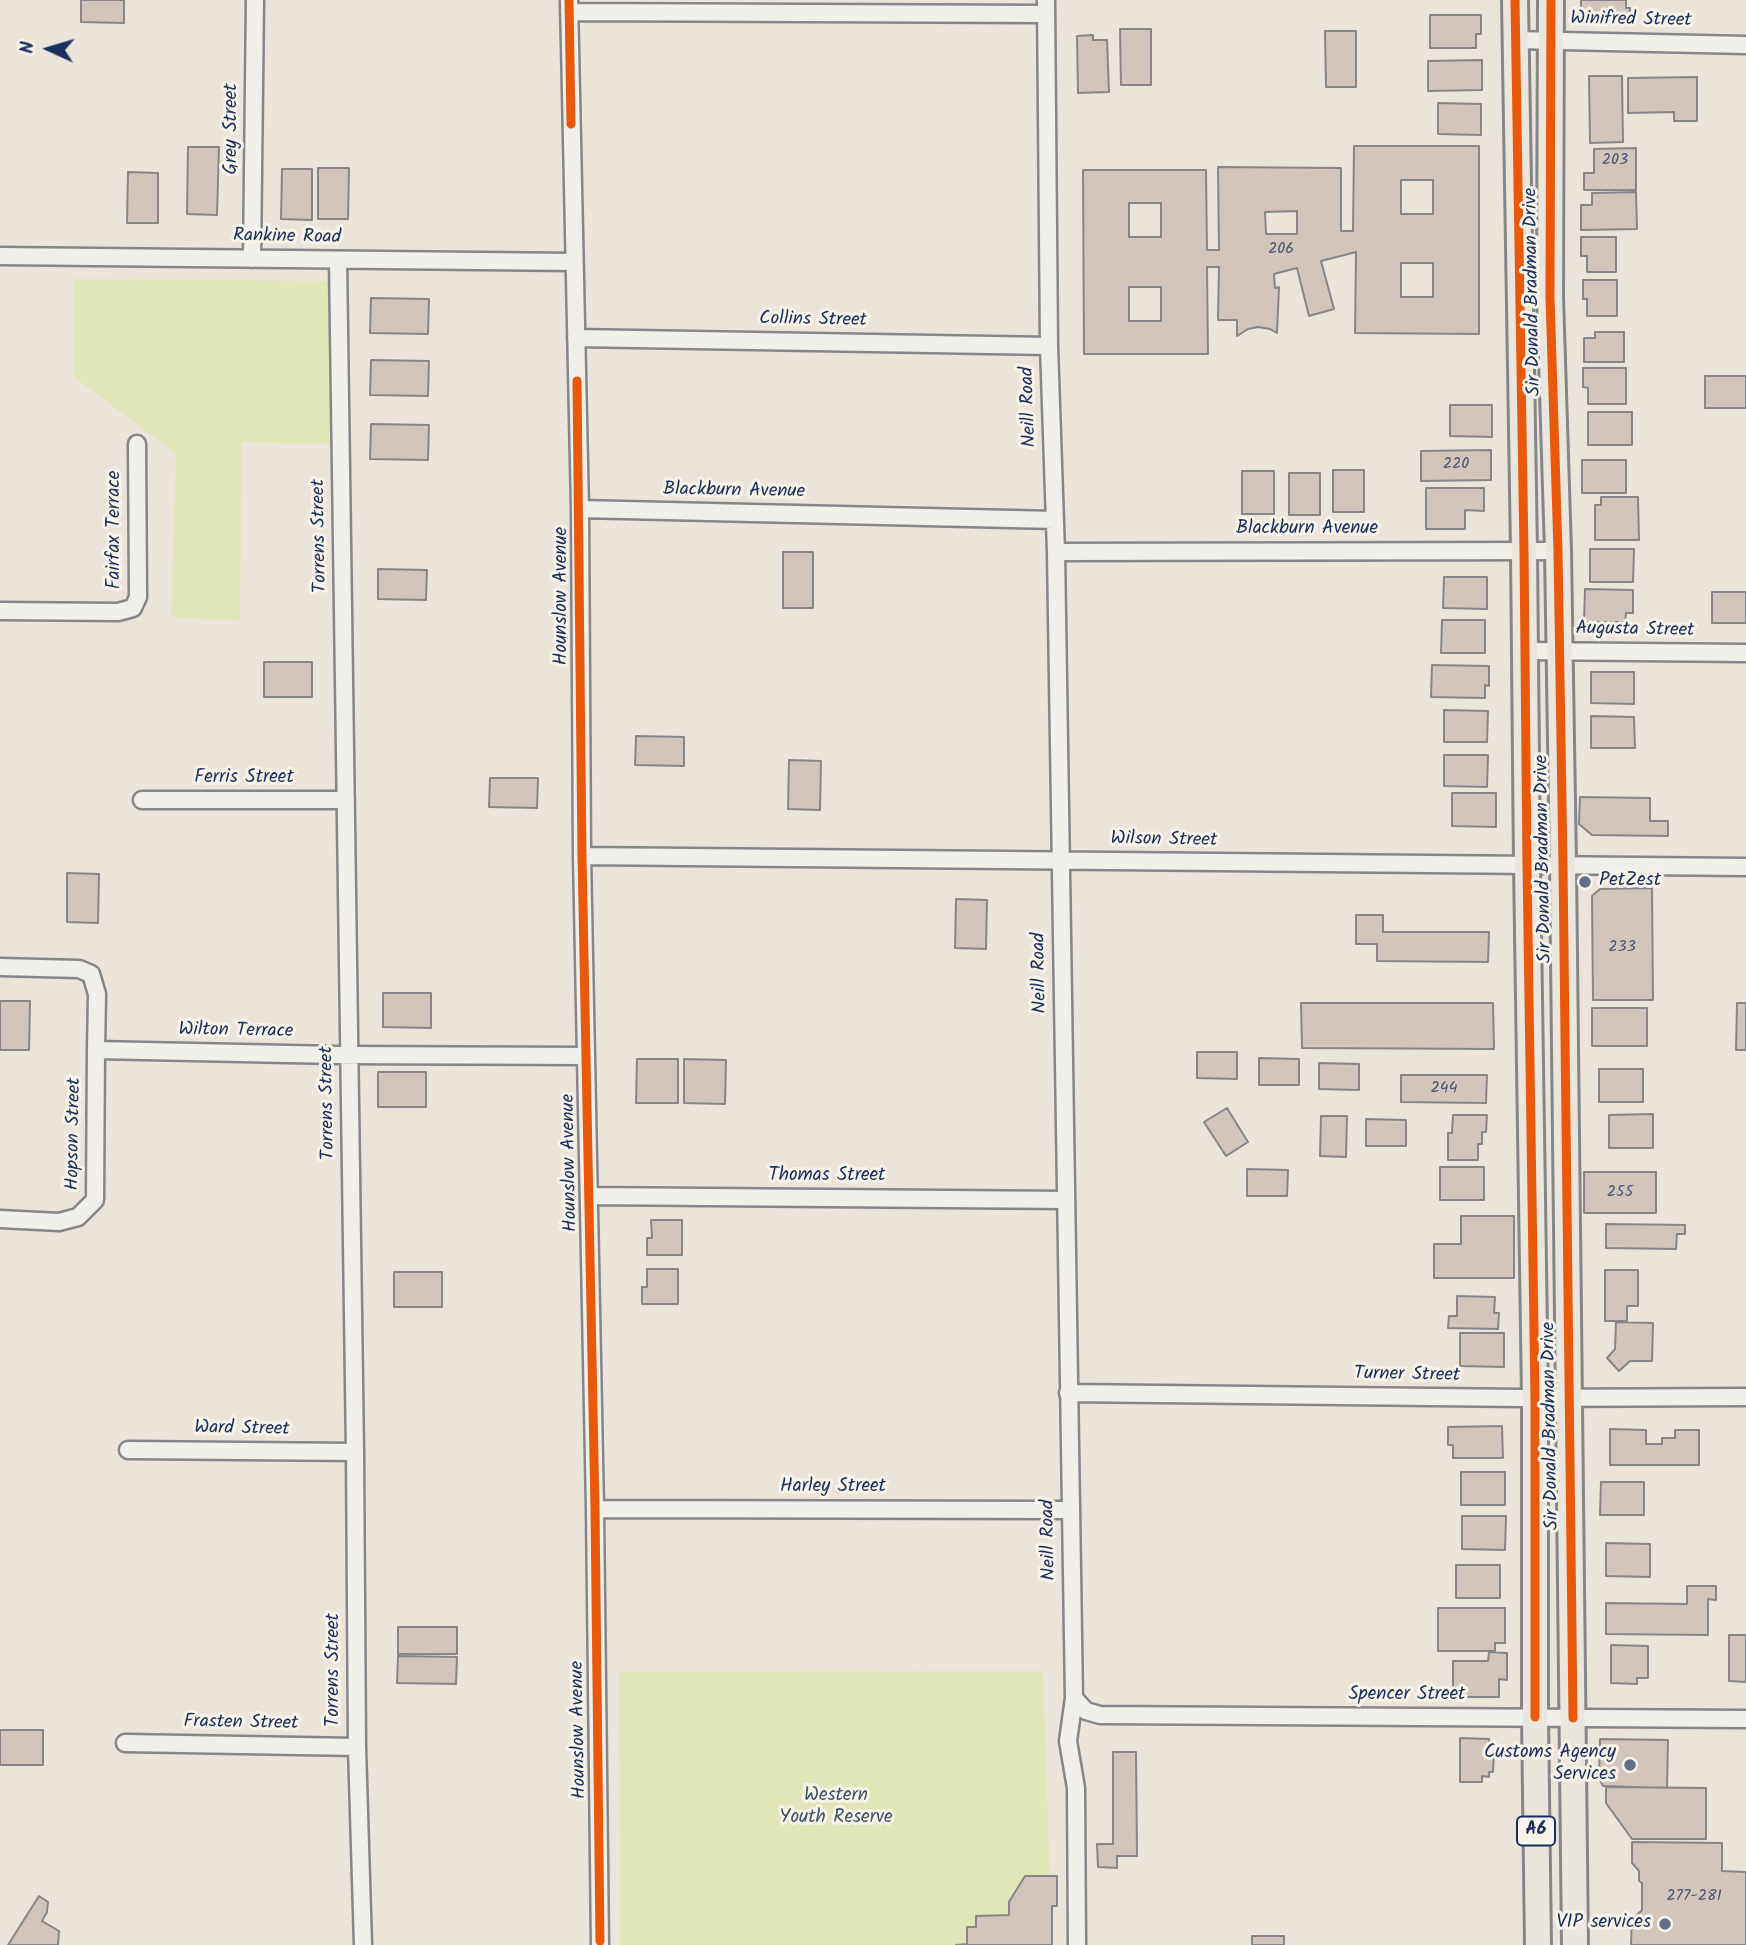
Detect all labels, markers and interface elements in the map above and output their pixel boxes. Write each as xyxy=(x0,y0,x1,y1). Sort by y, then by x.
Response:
street label: Winifred Street xyxy=(1570,9,1692,33)
north arrow xyxy=(14,14,84,84)
text: N xyxy=(13,41,43,55)
street label: Grey Street xyxy=(222,83,244,175)
house number: 203 xyxy=(1602,151,1628,171)
street label: Sir Donald Bradman Drive xyxy=(1521,188,1547,396)
street label: Rankine Road xyxy=(233,226,341,250)
house number: 206 xyxy=(1268,240,1294,260)
street label: Collins Street xyxy=(759,309,867,333)
street label: Neill Road xyxy=(1017,366,1043,448)
house number: 220 xyxy=(1443,455,1469,475)
street label: Fairfax Terrace xyxy=(105,471,127,589)
street label: Torrens Street xyxy=(309,479,333,593)
street label: Blackburn Avenue xyxy=(663,479,805,505)
street label: Blackburn Avenue xyxy=(1236,519,1378,541)
street label: Hounslow Avenue xyxy=(552,527,574,665)
street label: Augusta Street xyxy=(1575,619,1695,643)
street label: Sir Donald Bradman Drive xyxy=(1532,755,1558,963)
street label: Ferris Street xyxy=(194,768,294,790)
street label: Wilson Street xyxy=(1110,829,1218,853)
place label: PetZest xyxy=(1599,871,1661,893)
marker: PetZest xyxy=(1577,874,1593,890)
street label: Neill Road xyxy=(1029,932,1053,1014)
house number: 233 xyxy=(1608,938,1636,958)
street label: Wilton Terrace xyxy=(178,1020,294,1044)
street label: Torrens Street xyxy=(317,1046,341,1160)
street label: Hopson Street xyxy=(63,1077,87,1191)
house number: 244 xyxy=(1431,1079,1457,1099)
street label: Hounslow Avenue xyxy=(558,1094,584,1232)
street label: Thomas Street xyxy=(769,1166,885,1188)
house number: 255 xyxy=(1607,1183,1633,1203)
street label: Sir Donald Bradman Drive xyxy=(1539,1322,1565,1530)
street label: Turner Street xyxy=(1354,1364,1460,1388)
street label: Ward Street xyxy=(194,1418,290,1442)
street label: Harley Street xyxy=(780,1477,886,1499)
street label: Neill Road xyxy=(1038,1499,1062,1581)
street label: Torrens Street xyxy=(324,1613,346,1727)
street label: Hounslow Avenue xyxy=(567,1661,593,1799)
street label: Spencer Street xyxy=(1349,1685,1465,1707)
street label: Frasten Street xyxy=(183,1712,299,1736)
place label: Customs Agency Services xyxy=(1484,1743,1616,1787)
marker: Customs Agency Services xyxy=(1622,1757,1638,1773)
park label: Western Youth Reserve xyxy=(780,1786,892,1830)
road number: A6 xyxy=(1517,1816,1555,1845)
house number: 277-281 xyxy=(1666,1887,1722,1907)
place label: VIP services xyxy=(1556,1913,1651,1935)
marker: VIP services xyxy=(1657,1916,1673,1932)

